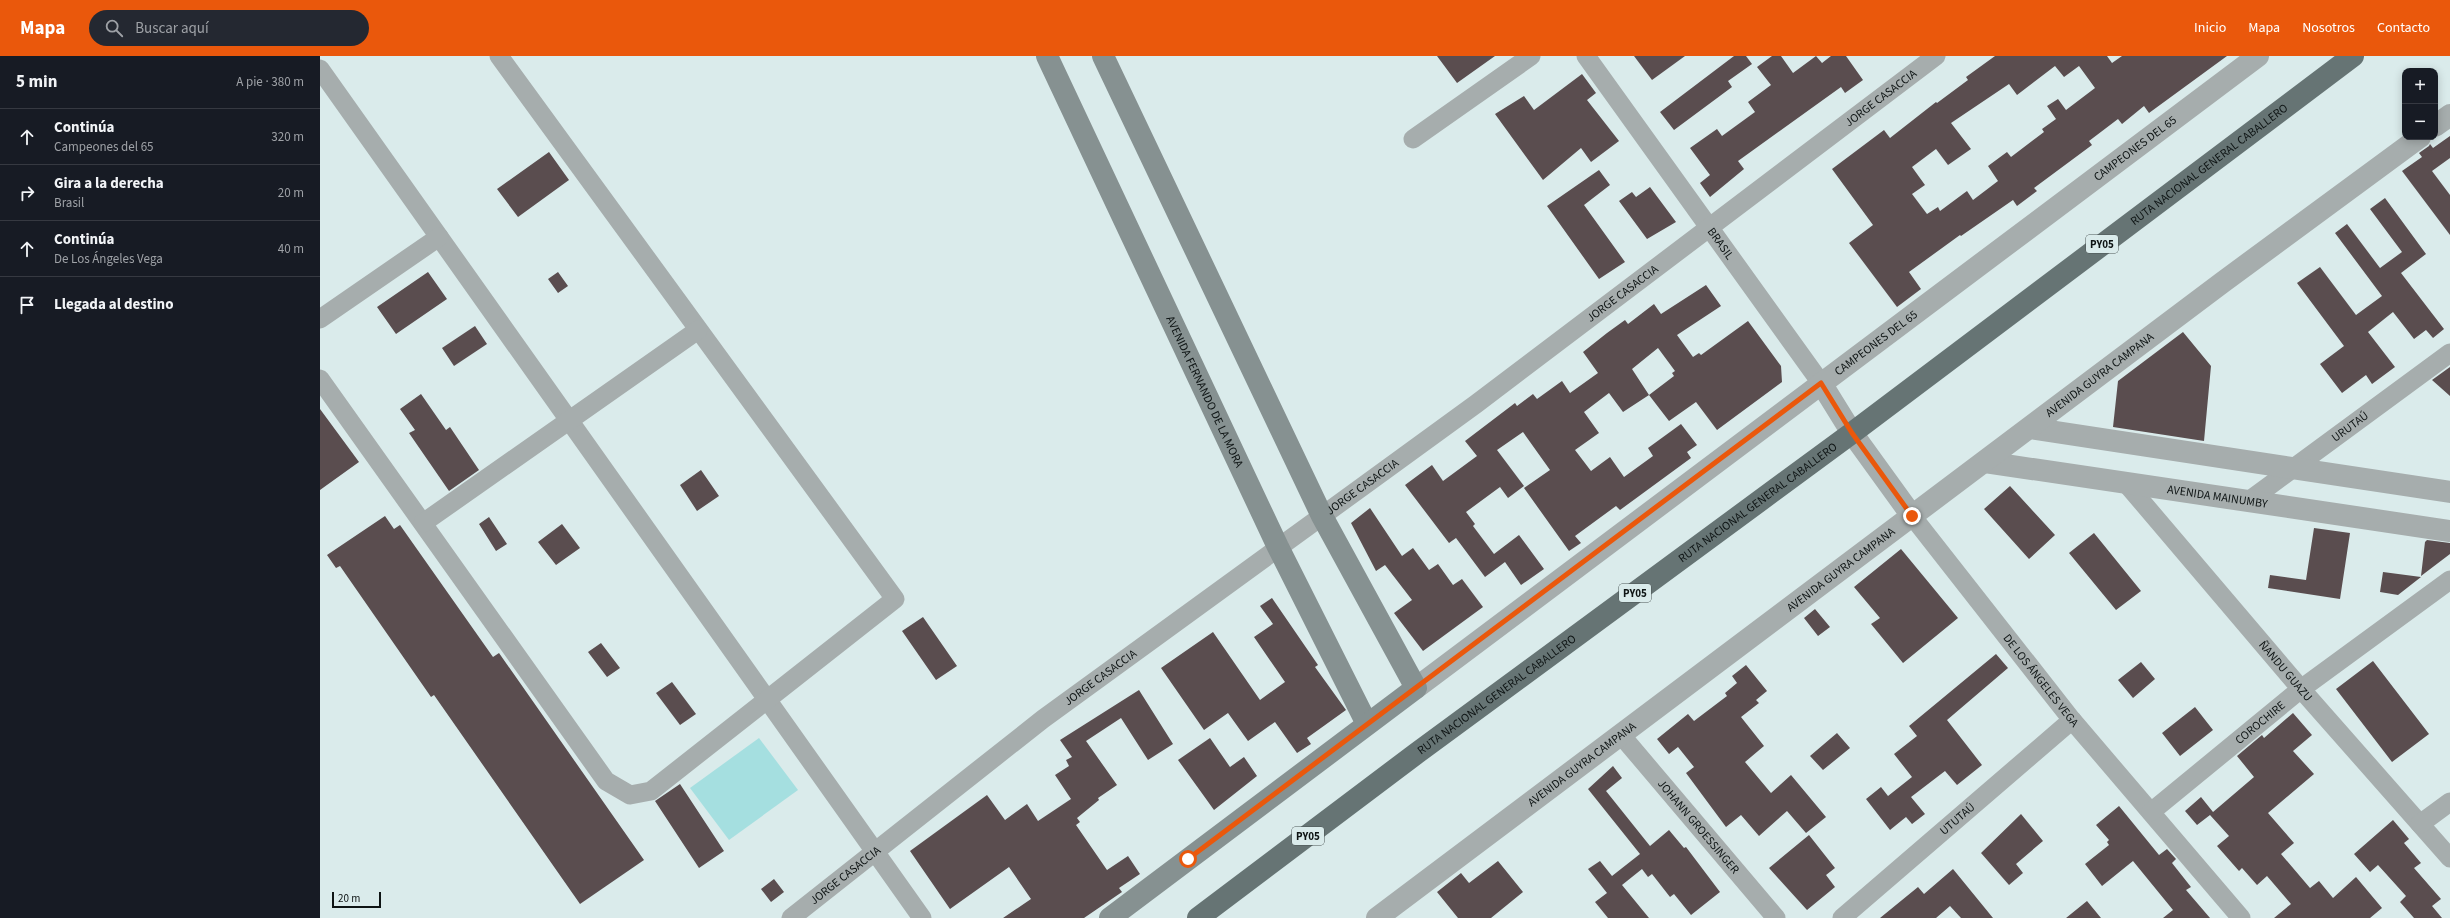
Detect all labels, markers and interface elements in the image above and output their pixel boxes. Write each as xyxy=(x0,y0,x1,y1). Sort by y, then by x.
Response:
search box xyxy=(89,10,369,46)
text: Mapa xyxy=(20,15,65,42)
icon: search xyxy=(103,17,125,39)
text: Buscar aquí xyxy=(135,18,209,39)
text: Inicio xyxy=(2194,18,2226,38)
text: Mapa xyxy=(2248,18,2280,38)
text: Nosotros xyxy=(2302,18,2355,38)
text: Contacto xyxy=(2377,18,2430,38)
street label: JORGE CASACCIA xyxy=(1841,65,1920,131)
map controls xyxy=(2402,68,2438,140)
button: + xyxy=(2402,68,2438,104)
text: 5 min xyxy=(16,70,57,94)
text: A pie · 380 m xyxy=(236,73,304,91)
street label: RUTA NACIONAL GENERAL CABALLERO xyxy=(2127,99,2291,229)
button: − xyxy=(2402,104,2438,140)
street label: CAMPEONES DEL 65 xyxy=(2090,111,2180,185)
text: Continúa xyxy=(54,117,115,138)
icon: ahead xyxy=(16,126,38,148)
text: 320 m xyxy=(271,128,304,146)
text: Campeones del 65 xyxy=(54,138,154,156)
text: Gira a la derecha xyxy=(54,173,164,194)
icon: right xyxy=(16,182,38,204)
text: 20 m xyxy=(278,184,304,202)
text: Brasil xyxy=(54,194,84,212)
street label: BRASIL xyxy=(1703,224,1738,263)
text: Continúa xyxy=(54,229,115,250)
road number: PY05 xyxy=(2086,235,2118,253)
icon: ahead xyxy=(16,238,38,260)
text: 40 m xyxy=(278,240,304,258)
text: De Los Ángeles Vega xyxy=(54,250,163,268)
street label: JORGE CASACCIA xyxy=(1583,260,1662,326)
icon: arrive xyxy=(16,294,38,316)
text: Llegada al destino xyxy=(54,294,174,315)
street label: CAMPEONES DEL 65 xyxy=(1831,306,1921,380)
street label: AVENIDA FERNANDO DE LA MORA xyxy=(1162,313,1248,471)
street label: AVENIDA GUYRA CAMPANA xyxy=(2042,328,2158,421)
street label: URUTAÚ xyxy=(2328,407,2372,446)
street label: RUTA NACIONAL GENERAL CABALLERO xyxy=(1675,438,1841,567)
street label: JORGE CASACCIA xyxy=(1323,454,1402,519)
street label: AVENIDA MAINUMBY xyxy=(2166,481,2269,512)
route end xyxy=(1903,507,1921,525)
street label: AVENIDA GUYRA CAMPANA xyxy=(1783,523,1899,616)
road number: PY05 xyxy=(1619,584,1651,602)
street label: RUTA NACIONAL GENERAL CABALLERO xyxy=(1414,630,1580,759)
street label: DE LOS ÁNGELES VEGA xyxy=(1999,630,2083,731)
street label: ÑANDU GUAZU xyxy=(2255,637,2317,705)
street label: JORGE CASACCIA xyxy=(1061,645,1140,709)
street label: COROCHIRE xyxy=(2231,697,2289,748)
street label: AVENIDA GUYRA CAMPANA xyxy=(1524,718,1640,811)
street label: JOHANN GROESSINGER xyxy=(1654,776,1744,877)
street label: UTUTAÚ xyxy=(1936,799,1979,839)
road number: PY05 xyxy=(1292,827,1324,845)
street label: JORGE CASACCIA xyxy=(806,842,885,909)
route start xyxy=(1179,850,1197,868)
scale bar xyxy=(332,890,381,909)
text: 20 m xyxy=(338,891,360,906)

